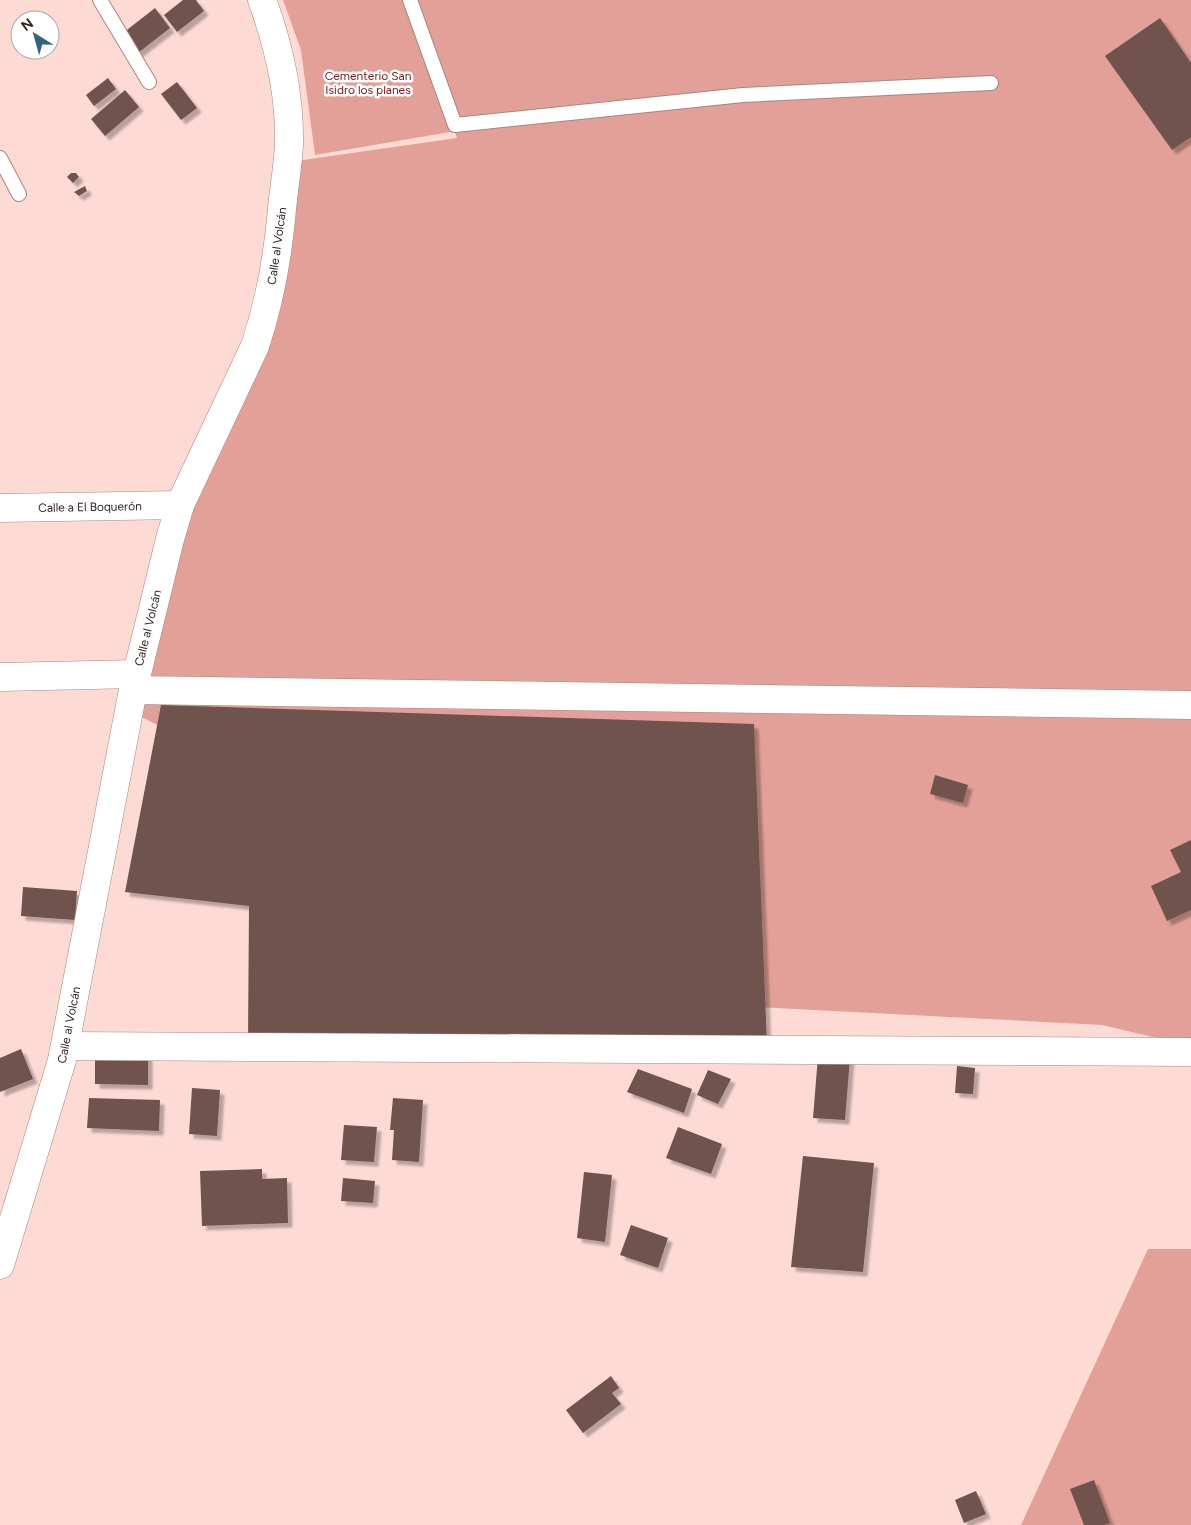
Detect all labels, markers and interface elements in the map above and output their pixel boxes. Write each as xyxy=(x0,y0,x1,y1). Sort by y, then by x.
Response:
north arrow xyxy=(10,10,60,60)
text: N xyxy=(18,15,37,35)
park label: Cementerio San Isidro los planes xyxy=(325,69,412,97)
street label: Calle al Volcán xyxy=(265,206,289,286)
street label: Calle a El Boquerón xyxy=(38,499,142,515)
street label: Calle al Volcán xyxy=(132,588,164,668)
street label: Calle al Volcán xyxy=(55,985,83,1065)

